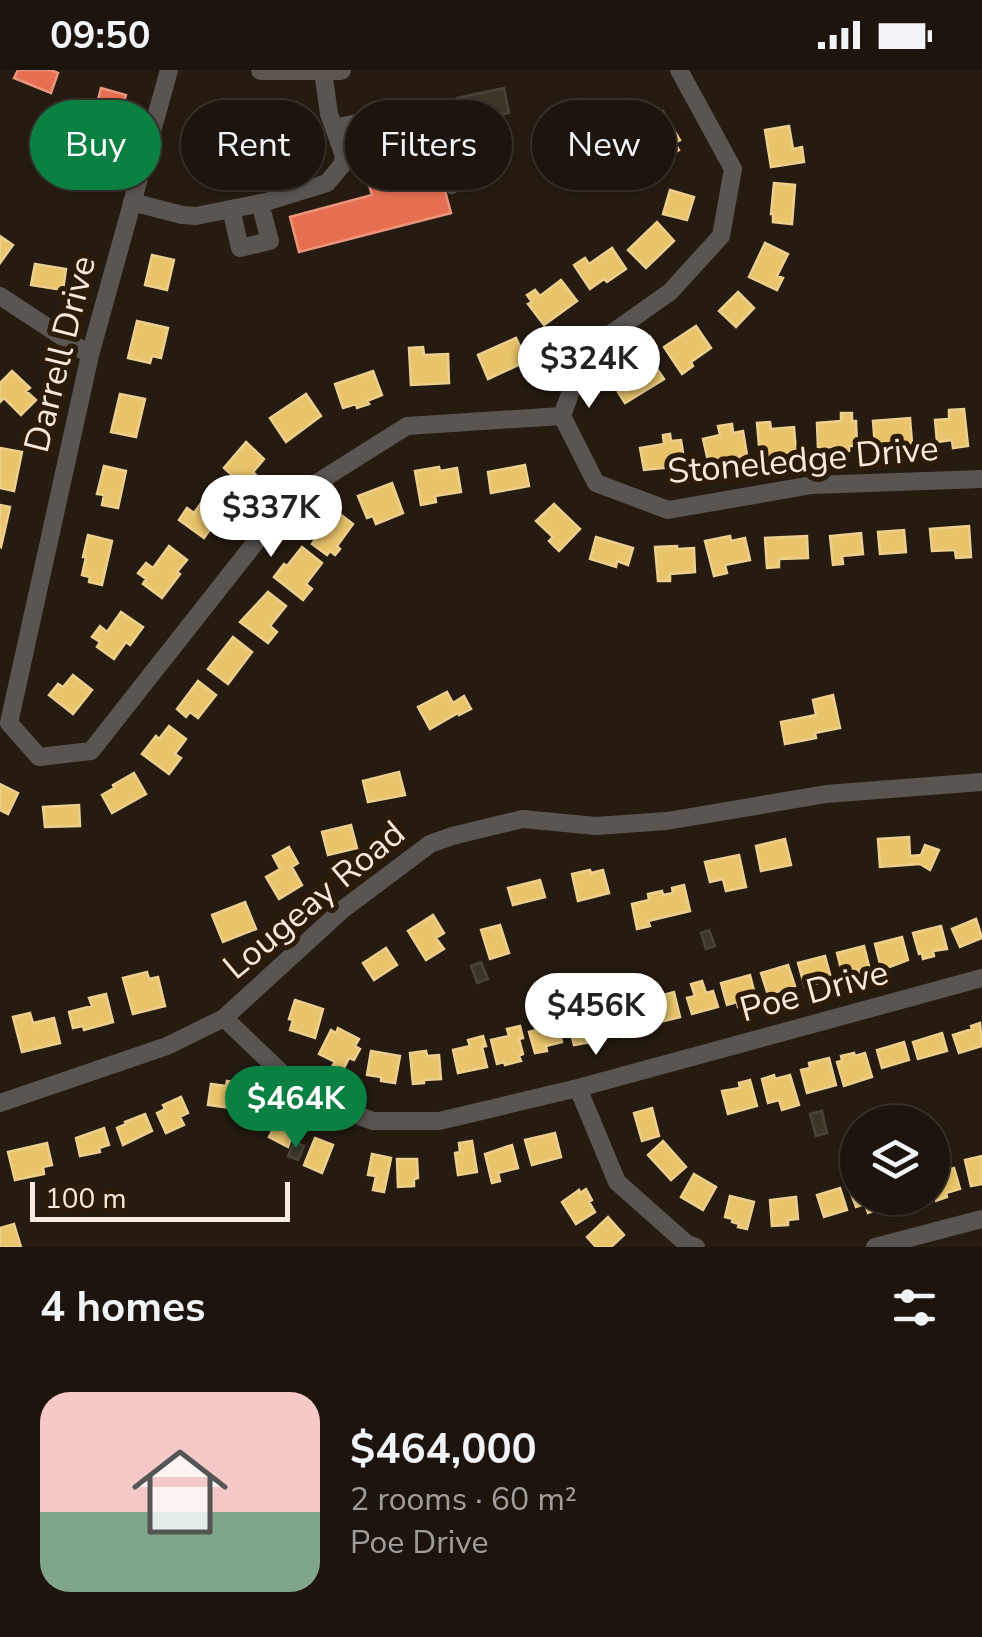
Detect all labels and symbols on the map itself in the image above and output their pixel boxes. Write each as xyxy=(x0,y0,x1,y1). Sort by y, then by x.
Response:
street label: Darrell Drive xyxy=(13,251,107,457)
pin: $324K xyxy=(519,326,659,411)
street label: Stoneledge Drive xyxy=(666,425,940,495)
pin: $337K xyxy=(201,475,341,560)
street label: Lougeay Road xyxy=(213,810,415,990)
street label: Poe Drive xyxy=(735,949,893,1033)
pin: $456K xyxy=(526,973,666,1058)
pin: $464K xyxy=(226,1066,366,1151)
scale bar xyxy=(30,1177,290,1222)

